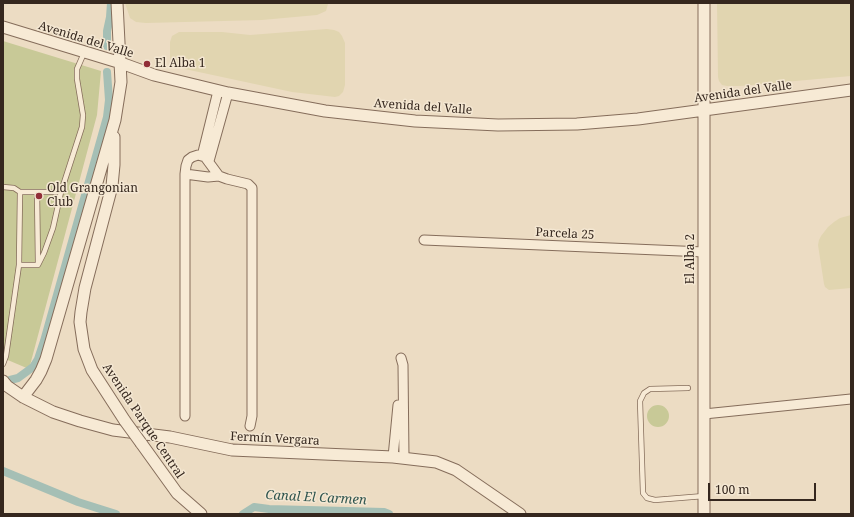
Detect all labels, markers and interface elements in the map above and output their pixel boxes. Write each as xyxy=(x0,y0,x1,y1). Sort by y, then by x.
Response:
street label: Avenida del Valle xyxy=(37,19,135,61)
place label: El Alba 1 xyxy=(155,57,205,71)
marker: El Alba 1 xyxy=(142,59,152,69)
street label: Avenida del Valle xyxy=(693,78,793,106)
street label: Avenida del Valle xyxy=(373,96,473,118)
place label: Old Grangonian Club xyxy=(47,182,138,210)
marker: Old Grangonian Club xyxy=(34,191,44,201)
street label: Parcela 25 xyxy=(535,225,595,243)
street label: El Alba 2 xyxy=(684,234,698,284)
street label: Avenida Parque Central xyxy=(99,361,187,481)
street label: Fermín Vergara xyxy=(230,429,320,449)
scale bar xyxy=(710,475,818,501)
text: 100 m xyxy=(715,481,750,498)
water label: Canal El Carmen xyxy=(265,488,367,508)

